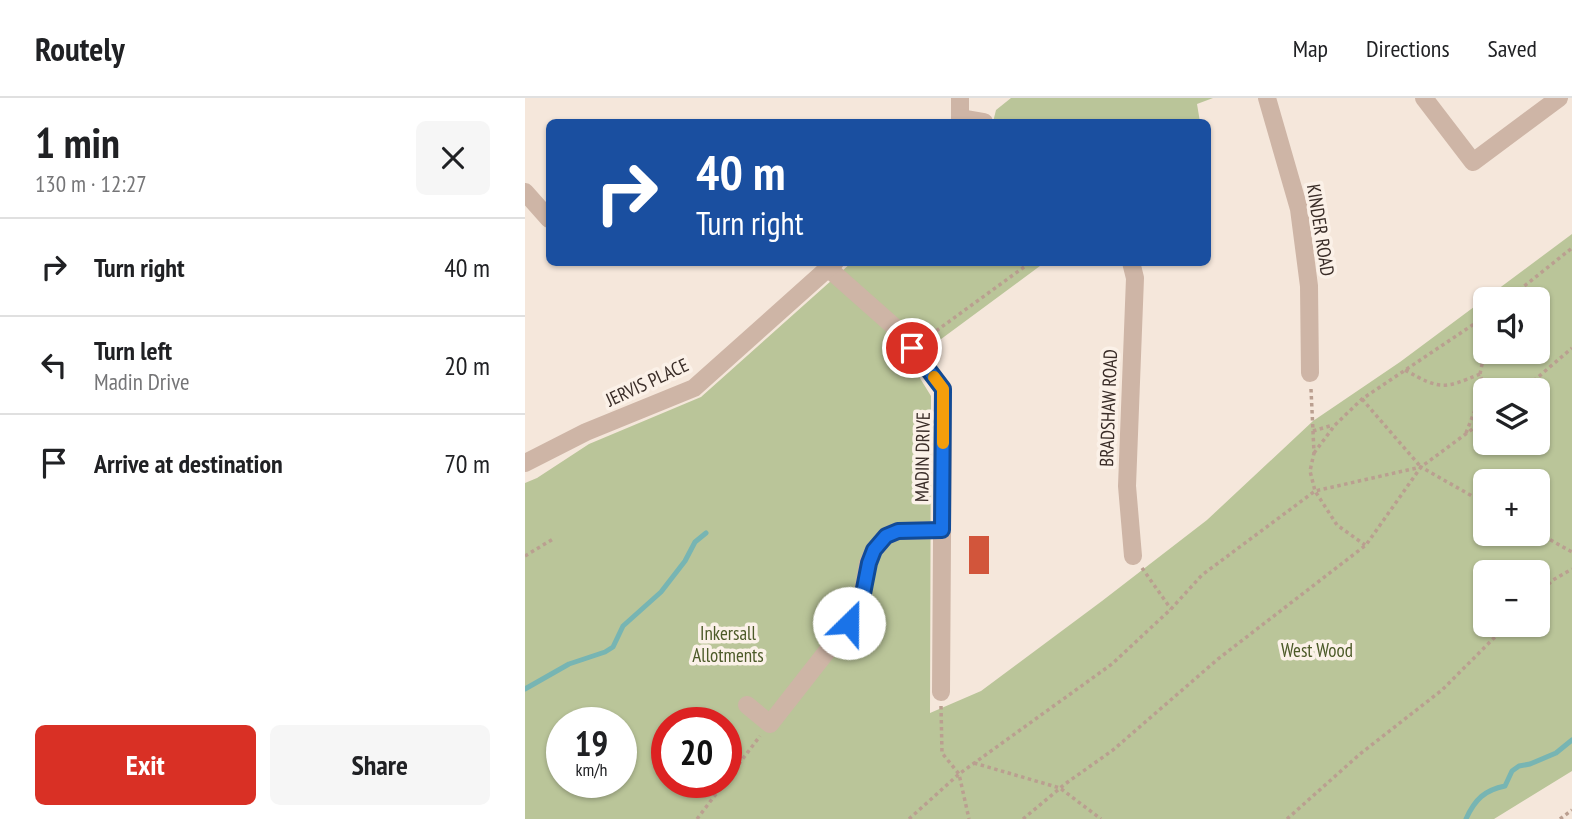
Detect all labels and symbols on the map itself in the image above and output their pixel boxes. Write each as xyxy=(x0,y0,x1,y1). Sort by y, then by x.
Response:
street label: KINDER ROAD xyxy=(1302,182,1340,278)
pin xyxy=(882,318,942,378)
street label: BRADSHAW ROAD xyxy=(1094,349,1122,467)
street label: JERVIS PLACE xyxy=(601,352,692,412)
street label: MADIN DRIVE xyxy=(909,412,935,502)
position arrow xyxy=(812,586,886,660)
park label: Inkersall Allotments xyxy=(692,621,764,667)
park label: West Wood xyxy=(1281,638,1353,662)
speed limit sign: 20 xyxy=(651,707,742,798)

